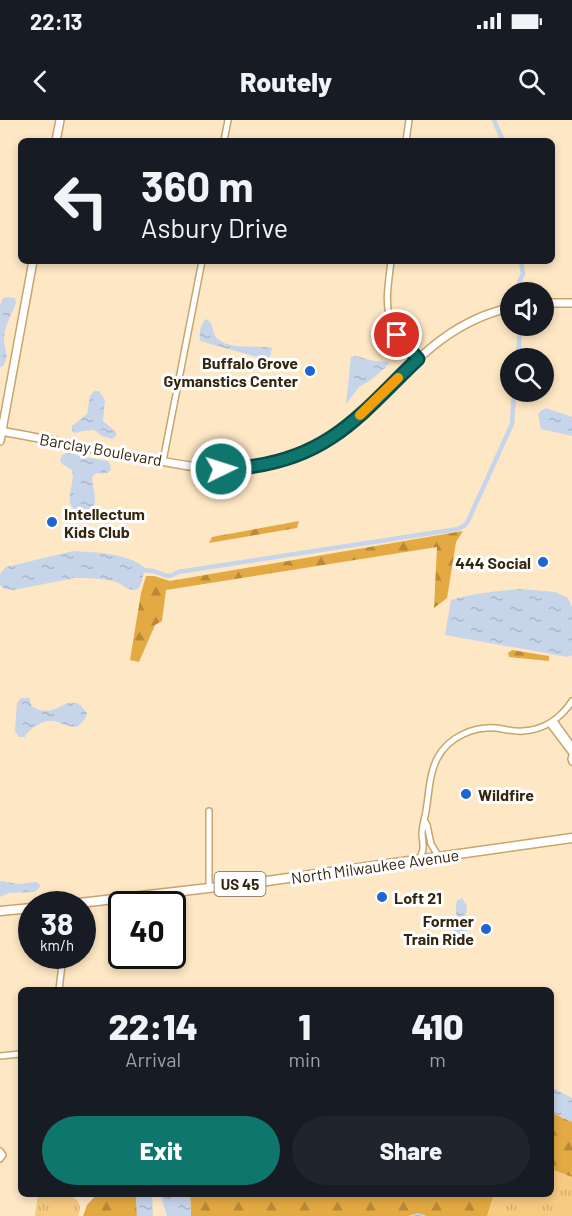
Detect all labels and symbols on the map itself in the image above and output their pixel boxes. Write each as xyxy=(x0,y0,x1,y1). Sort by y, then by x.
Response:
pin xyxy=(371,309,422,360)
place label: Buffalo Grove Gymanstics Center xyxy=(164,353,298,390)
marker: Buffalo Grove Gymanstics Center xyxy=(303,364,317,378)
street label: Barclay Boulevard xyxy=(38,429,164,469)
position arrow xyxy=(189,437,253,501)
place label: Intellectum Kids Club xyxy=(64,504,145,541)
marker: Intellectum Kids Club xyxy=(45,515,59,529)
place label: 444 Social xyxy=(455,553,531,572)
marker: 444 Social xyxy=(536,555,550,569)
place label: Wildfire xyxy=(478,785,534,804)
marker: Wildfire xyxy=(459,787,473,801)
street label: North Milwaukee Avenue xyxy=(290,845,460,887)
road number: US 45 xyxy=(214,872,266,896)
place label: Loft 21 xyxy=(394,888,442,907)
marker: Loft 21 xyxy=(375,890,389,904)
speed limit sign: 40 xyxy=(108,891,186,969)
place label: Former Train Ride xyxy=(403,911,474,948)
marker: Former Train Ride xyxy=(479,922,493,936)

